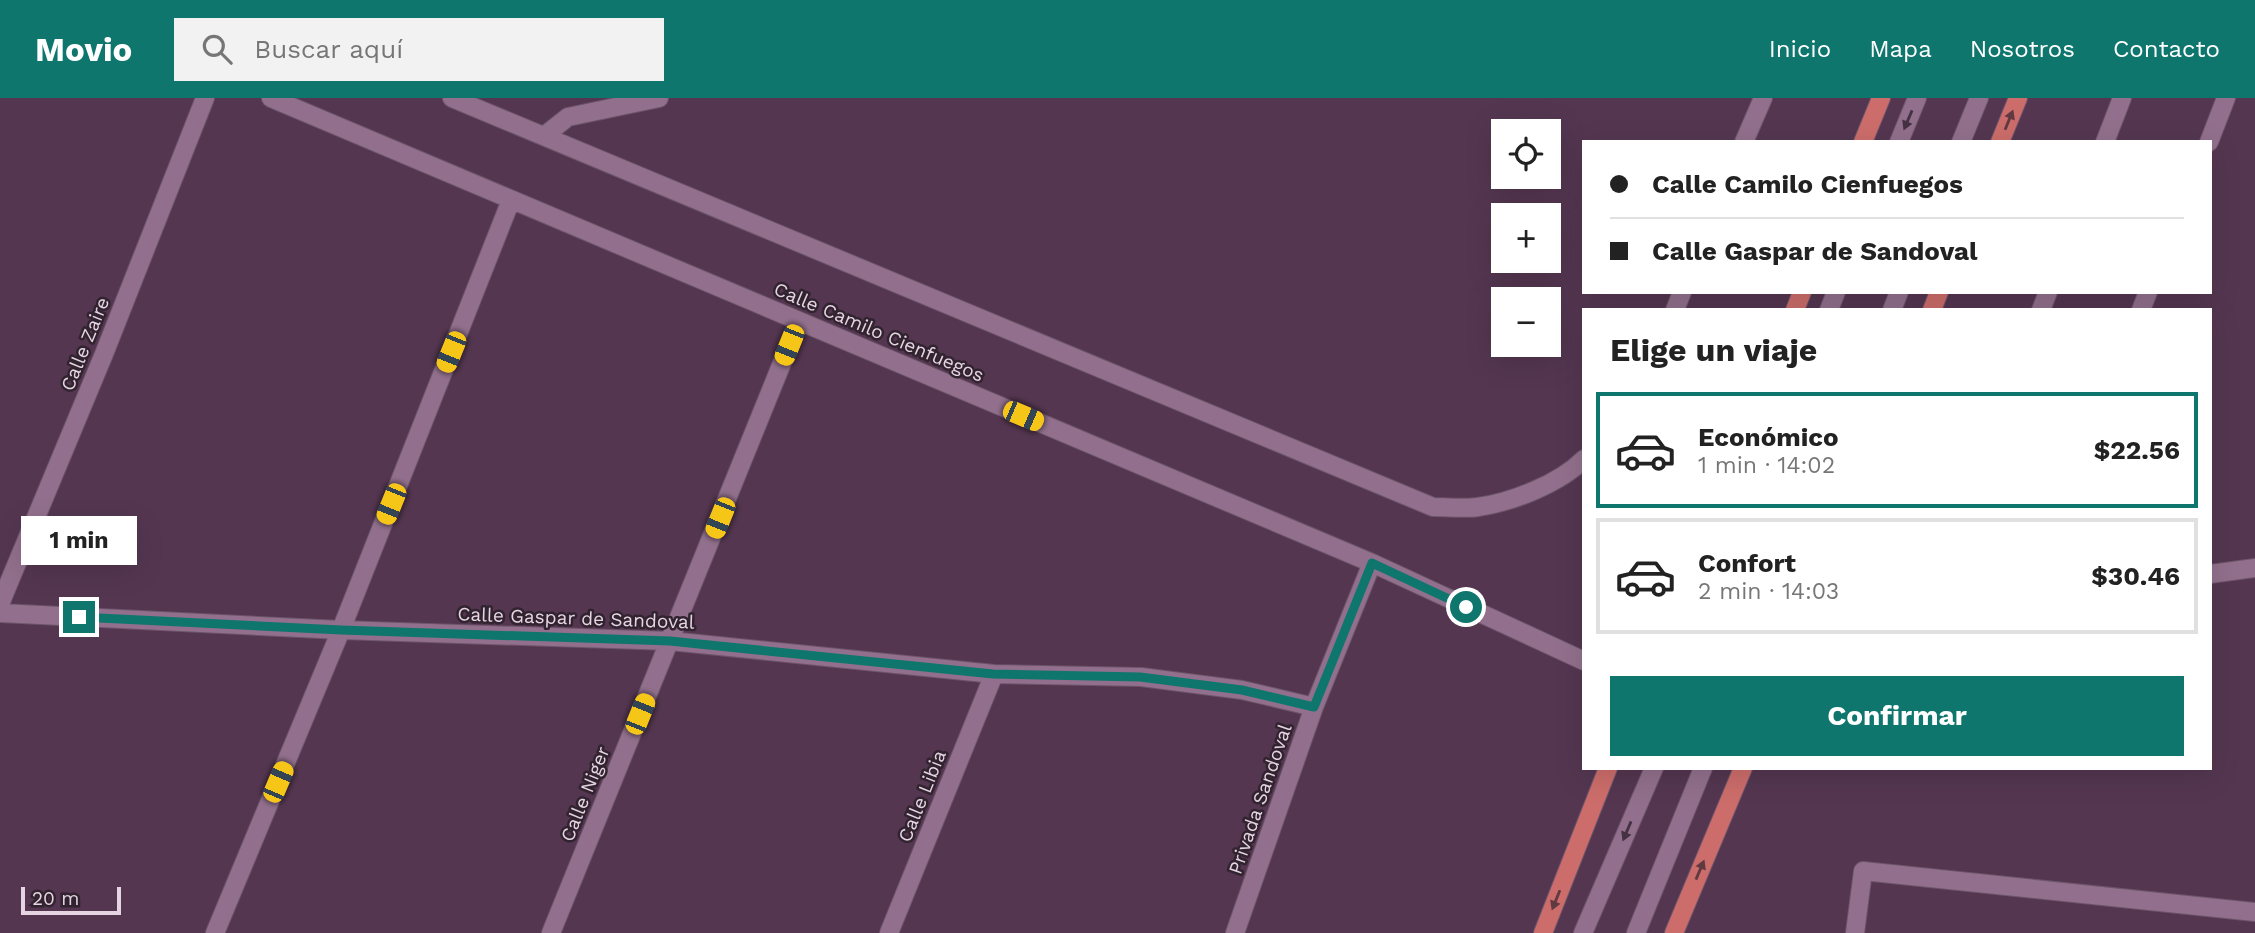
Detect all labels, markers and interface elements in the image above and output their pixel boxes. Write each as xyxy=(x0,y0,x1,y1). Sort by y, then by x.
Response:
search box xyxy=(174,18,664,81)
text: Movio xyxy=(35,30,132,69)
icon: search xyxy=(198,30,236,68)
text: Buscar aquí xyxy=(254,34,403,64)
text: Inicio xyxy=(1769,35,1831,63)
text: Mapa xyxy=(1869,35,1932,63)
text: Nosotros xyxy=(1970,35,2075,63)
text: Contacto xyxy=(2113,35,2220,63)
one-way arrow xyxy=(2004,109,2015,130)
one-way arrow xyxy=(1902,110,1914,130)
map controls xyxy=(1491,119,1561,357)
button: locate xyxy=(1491,119,1561,189)
text: Calle Camilo Cienfuegos xyxy=(1652,169,1963,199)
button: + xyxy=(1491,203,1561,273)
text: Calle Gaspar de Sandoval xyxy=(1652,236,1978,266)
street label: Calle Camilo Cienfuegos xyxy=(771,277,987,387)
button: − xyxy=(1491,287,1561,357)
street label: Calle Zaire xyxy=(56,294,114,394)
car xyxy=(772,322,807,368)
car xyxy=(434,329,469,375)
text: Elige un viaje xyxy=(1610,331,1817,369)
car xyxy=(1000,398,1047,434)
icon: car xyxy=(1614,419,1677,482)
text: Económico xyxy=(1698,422,1839,452)
text: $22.56 xyxy=(2094,435,2180,465)
text: 1 min · 14:02 xyxy=(1698,452,1835,479)
car xyxy=(374,481,409,527)
car xyxy=(703,495,738,541)
callout: 1 min xyxy=(21,516,137,564)
text: 1 min xyxy=(49,527,109,554)
icon: car xyxy=(1614,545,1677,608)
text: Confort xyxy=(1698,548,1796,578)
text: $30.46 xyxy=(2091,561,2180,591)
text: 2 min · 14:03 xyxy=(1698,578,1839,605)
route start xyxy=(1450,591,1482,623)
route end xyxy=(63,601,95,633)
street label: Calle Gaspar de Sandoval xyxy=(457,602,695,634)
button: Confirmar xyxy=(1610,676,2184,756)
car xyxy=(623,691,658,737)
street label: Privada Sandoval xyxy=(1223,721,1297,877)
street label: Calle Niger xyxy=(555,743,615,845)
street label: Calle Libia xyxy=(893,746,951,845)
car xyxy=(261,759,296,805)
one-way arrow xyxy=(1621,821,1633,841)
one-way arrow xyxy=(1694,860,1706,880)
scale bar xyxy=(21,884,121,916)
text: 20 m xyxy=(32,887,79,910)
one-way arrow xyxy=(1550,890,1561,911)

